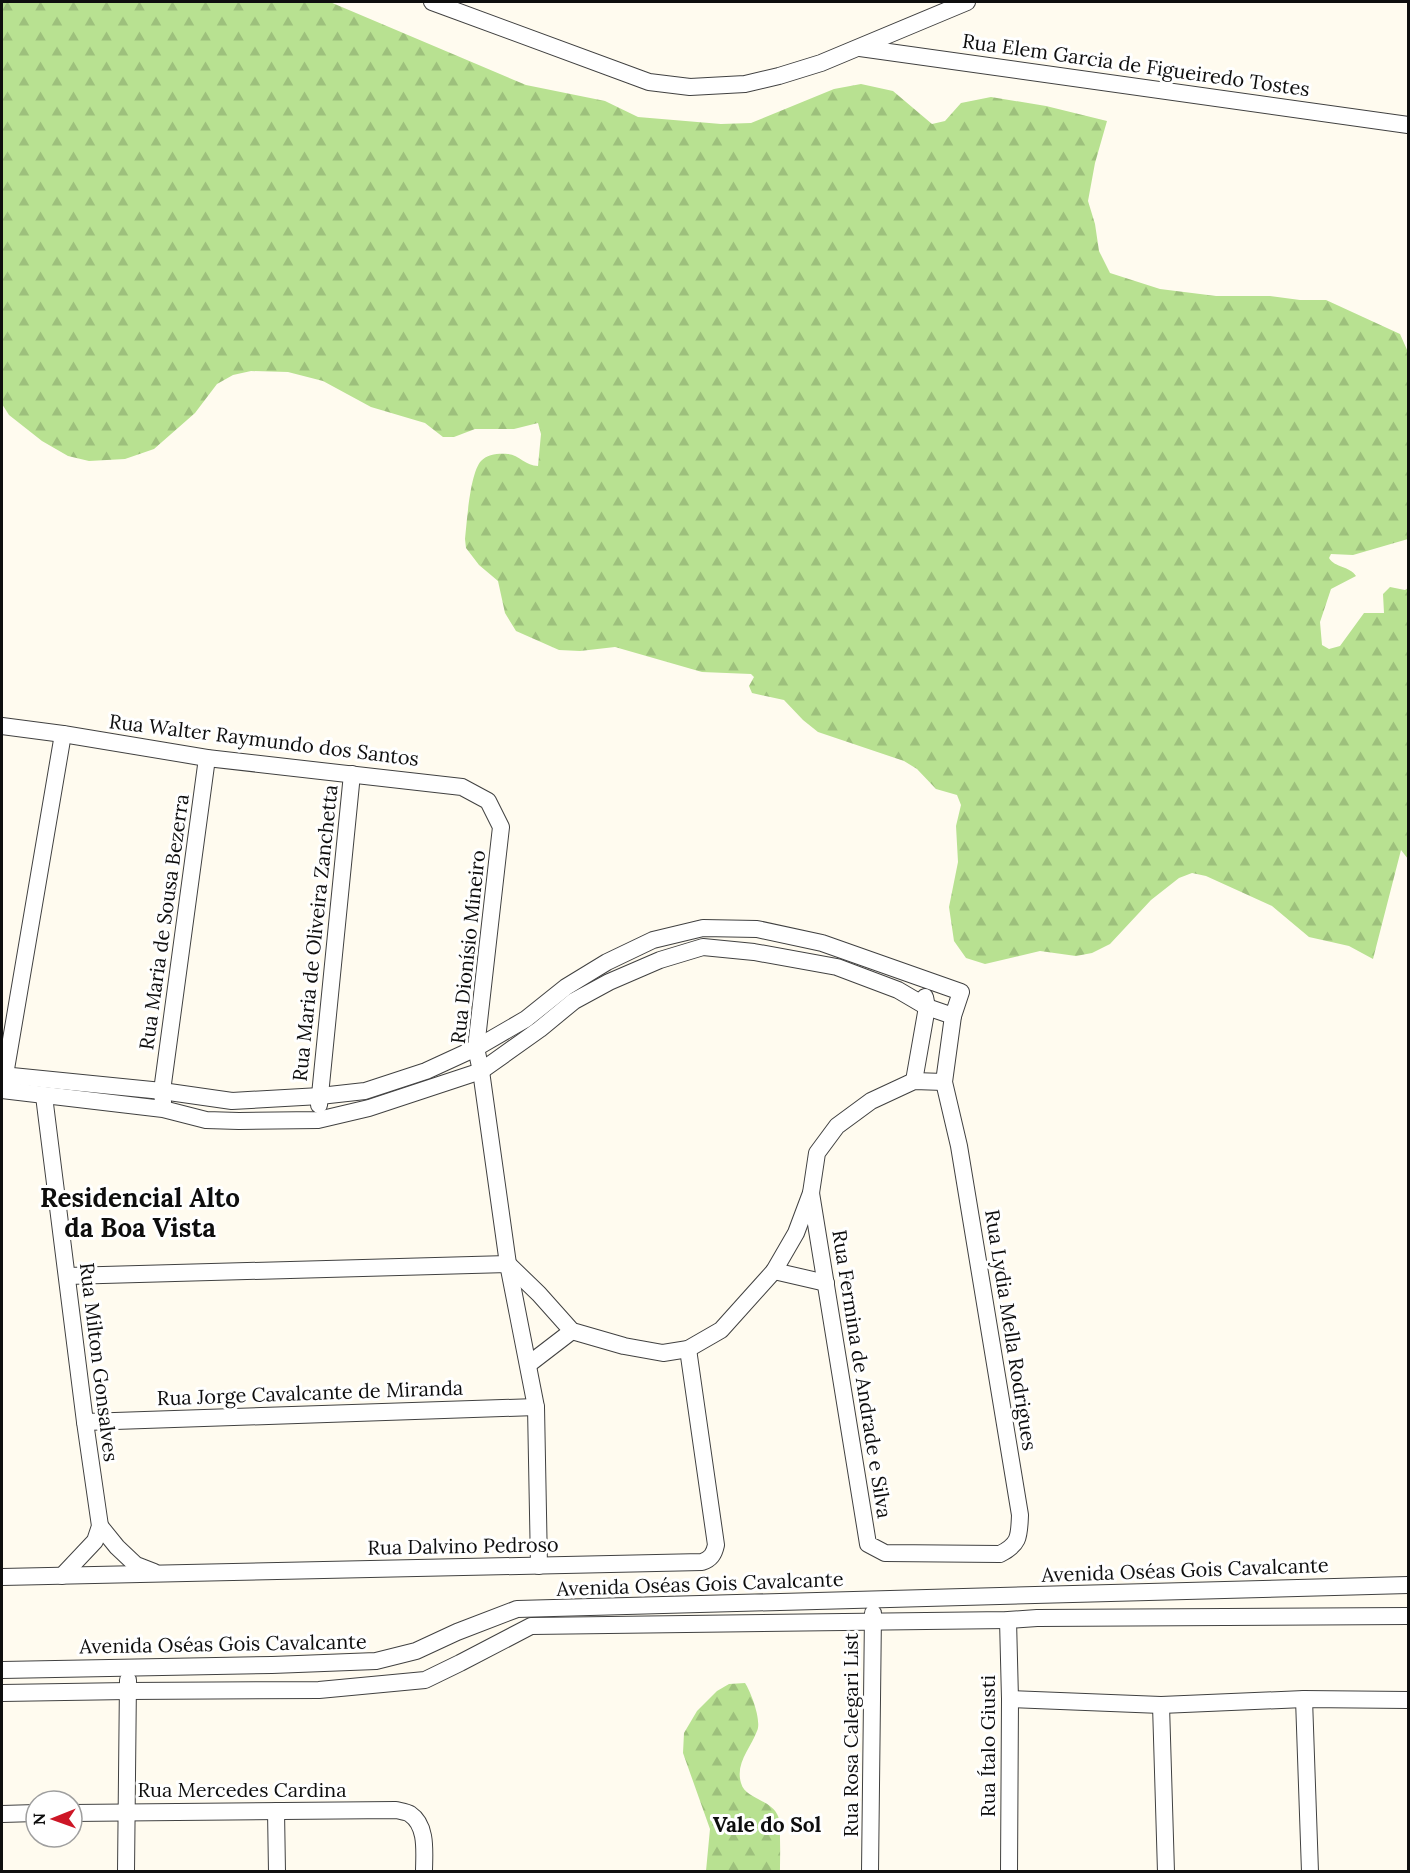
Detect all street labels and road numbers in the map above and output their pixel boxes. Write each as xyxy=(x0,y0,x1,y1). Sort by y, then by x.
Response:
street label: Rua Elem Garcia de Figueiredo Tostes xyxy=(961,28,1311,101)
street label: Rua Walter Raymundo dos Santos xyxy=(108,708,420,771)
street label: Rua Maria de Oliveira Zanchetta xyxy=(286,783,343,1083)
street label: Rua Maria de Sousa Bezerra xyxy=(133,792,194,1052)
street label: Rua Dionísio Mineiro xyxy=(445,849,490,1045)
street label: Rua Lydia Mella Rodrigues xyxy=(980,1208,1043,1452)
street label: Rua Fermina de Andrade e Silva xyxy=(827,1228,898,1520)
street label: Rua Milton Gonsalves xyxy=(75,1261,124,1463)
street label: Rua Jorge Cavalcante de Miranda xyxy=(156,1375,464,1410)
street label: Rua Dalvino Pedroso xyxy=(367,1531,559,1560)
street label: Avenida Oséas Gois Cavalcante xyxy=(1040,1552,1329,1587)
street label: Avenida Oséas Gois Cavalcante xyxy=(555,1566,844,1601)
street label: Avenida Oséas Gois Cavalcante xyxy=(78,1628,367,1659)
street label: Rua Rosa Calegari List xyxy=(838,1632,863,1837)
street label: Rua Ítalo Giusti xyxy=(975,1675,1000,1817)
street label: Rua Mercedes Cardina xyxy=(137,1777,347,1802)

